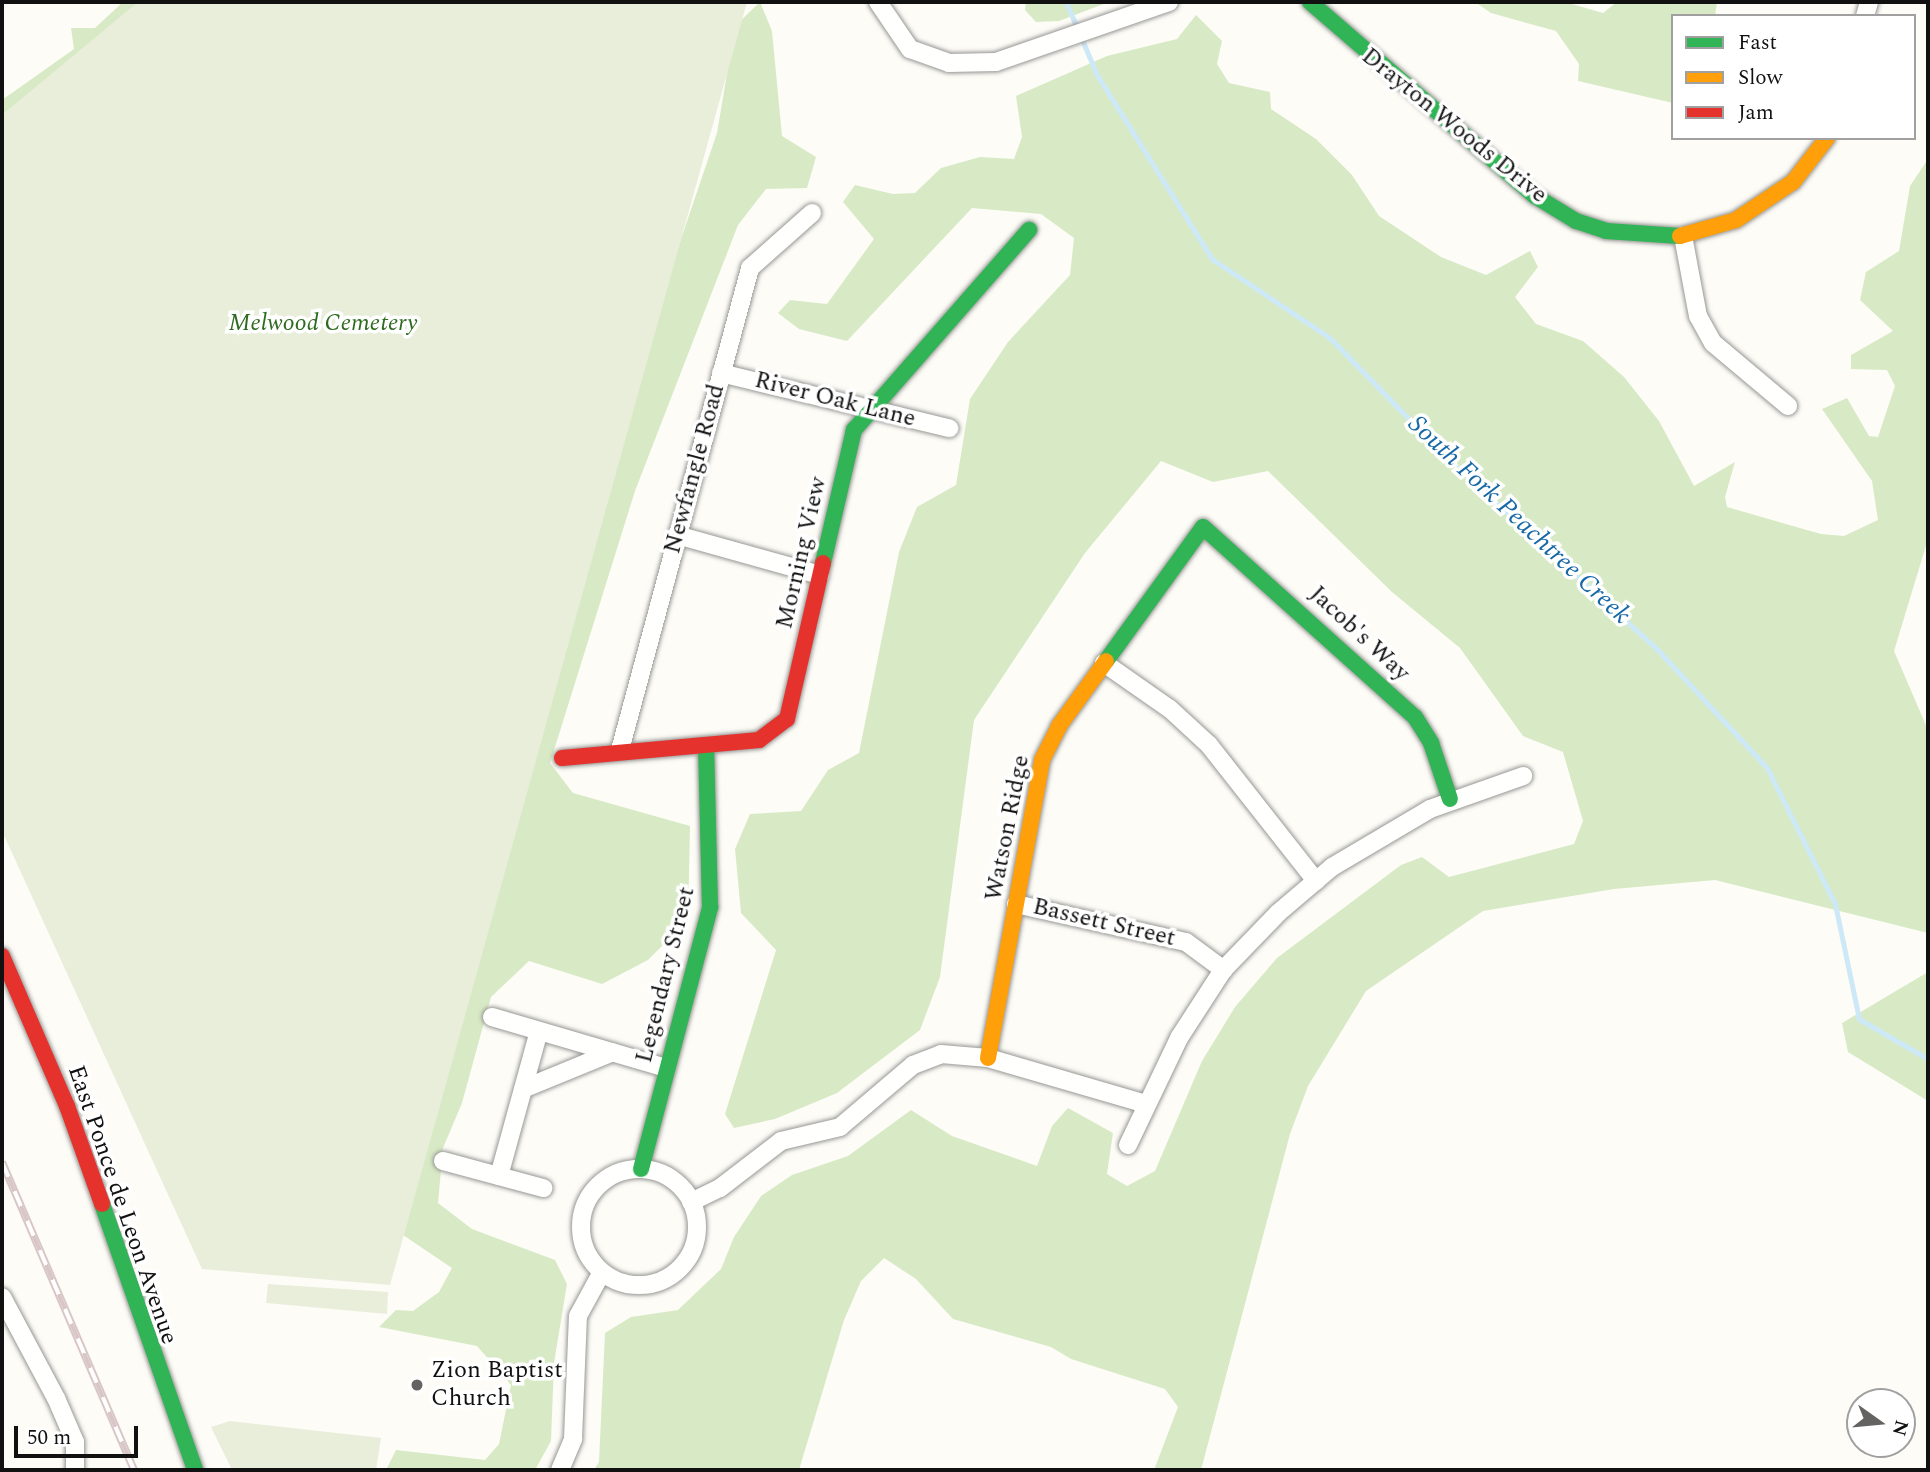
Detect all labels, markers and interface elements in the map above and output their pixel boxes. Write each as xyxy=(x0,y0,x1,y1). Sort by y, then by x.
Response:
legend xyxy=(1671,14,1916,140)
text: Fast xyxy=(1738,27,1777,59)
street label: Drayton Woods Drive xyxy=(1355,42,1553,210)
text: Slow xyxy=(1738,62,1782,94)
text: Jam xyxy=(1738,97,1774,129)
park label: Melwood Cemetery xyxy=(229,310,417,338)
street label: River Oak Lane xyxy=(752,366,918,434)
street label: Newfangle Road xyxy=(659,381,731,557)
water label: South Fork Peachtree Creek xyxy=(1401,409,1637,631)
street label: Morning View xyxy=(771,474,833,632)
street label: Jacob's Way xyxy=(1303,580,1415,688)
street label: Watson Ridge xyxy=(980,753,1036,903)
street label: Legendary Street xyxy=(630,884,702,1066)
street label: Bassett Street xyxy=(1030,893,1178,953)
street label: East Ponce de Leon Avenue xyxy=(61,1062,183,1348)
place label: Zion Baptist Church xyxy=(431,1357,563,1413)
marker: Zion Baptist Church xyxy=(409,1377,425,1393)
north arrow xyxy=(1846,1388,1916,1458)
scale bar xyxy=(18,1412,142,1456)
text: N xyxy=(1884,1417,1916,1439)
text: 50 m xyxy=(27,1422,71,1454)

